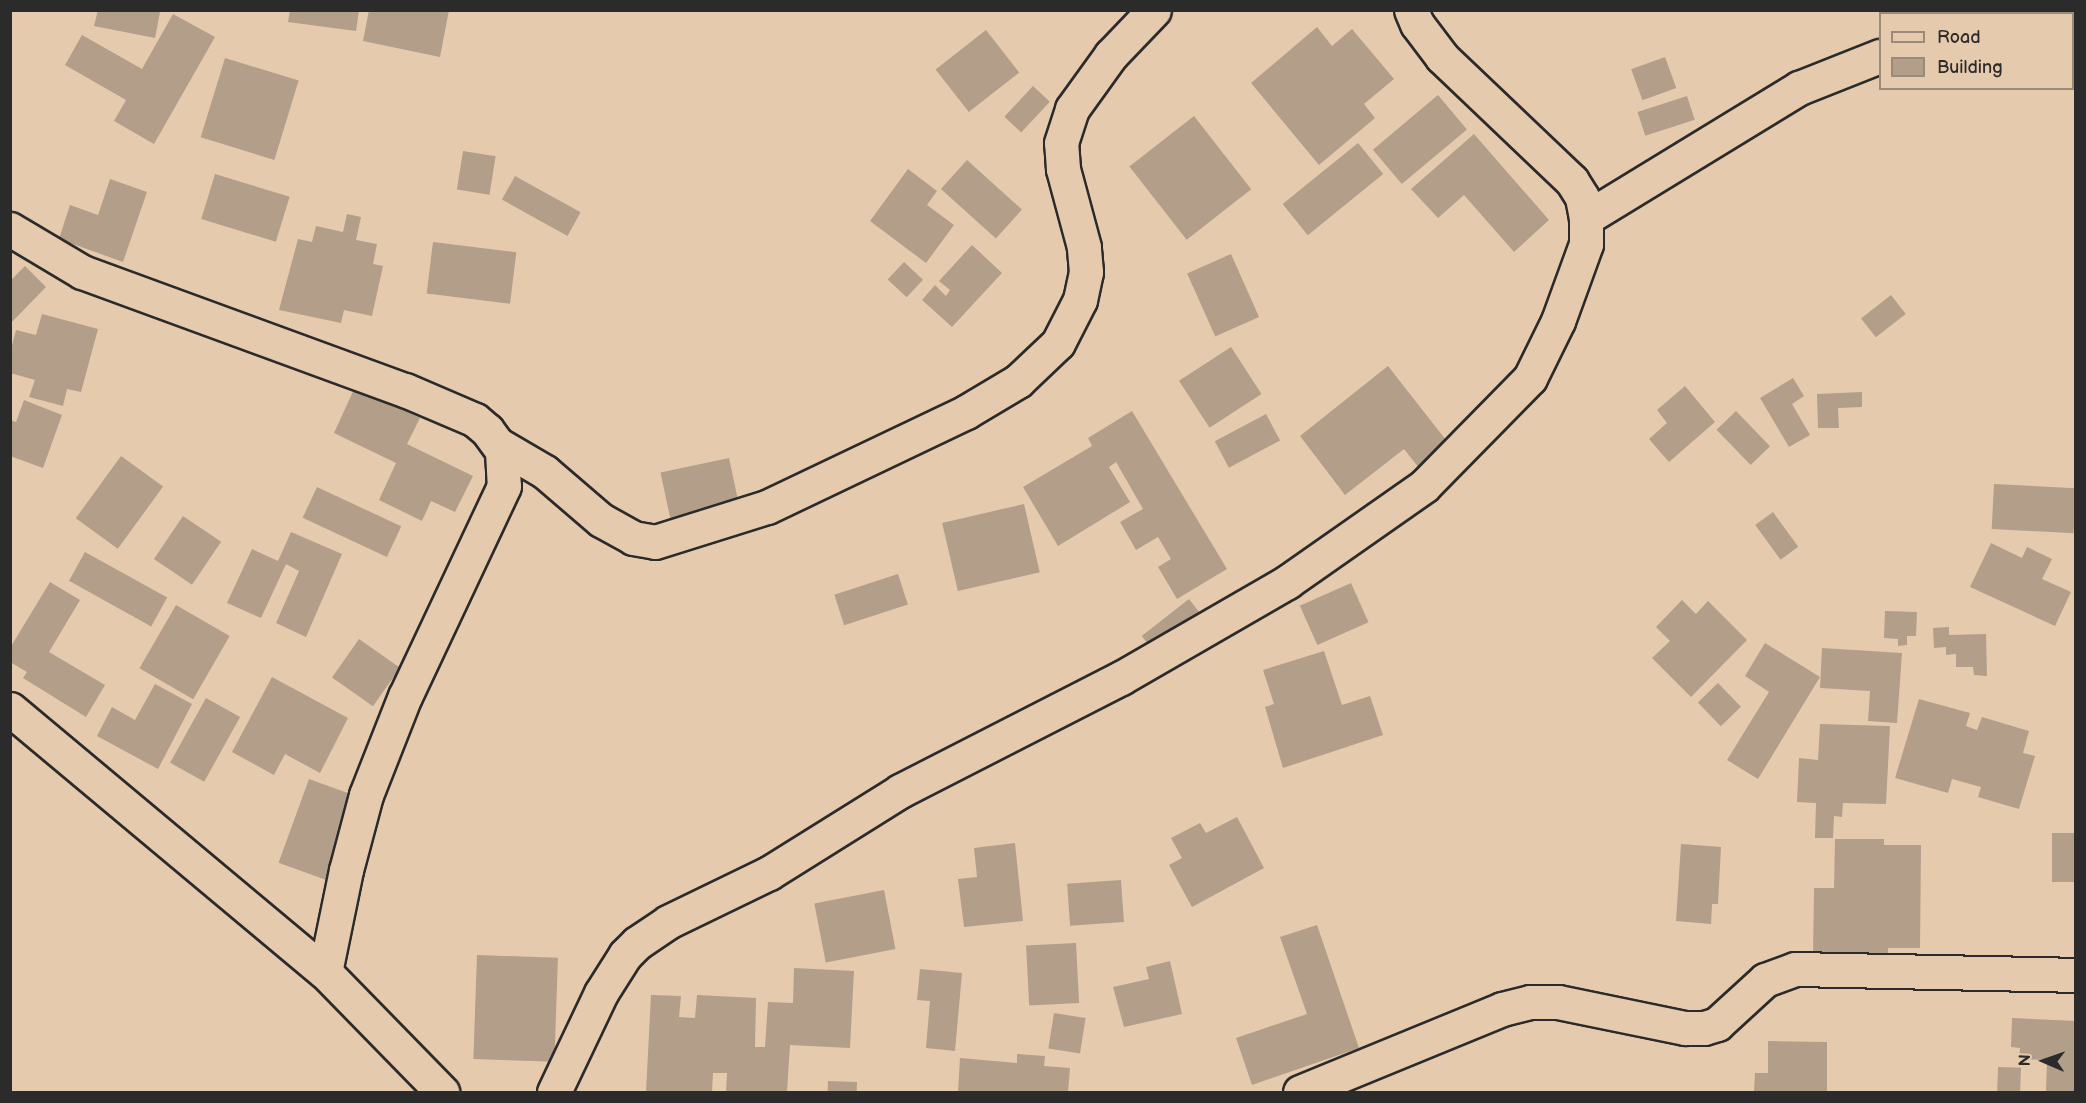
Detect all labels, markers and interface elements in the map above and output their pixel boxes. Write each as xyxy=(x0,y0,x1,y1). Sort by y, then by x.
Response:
legend xyxy=(1879,12,2074,90)
text: Road xyxy=(1937,27,1981,48)
text: Building xyxy=(1937,57,2003,78)
north arrow xyxy=(2014,1031,2074,1091)
text: N xyxy=(2016,1054,2035,1067)

